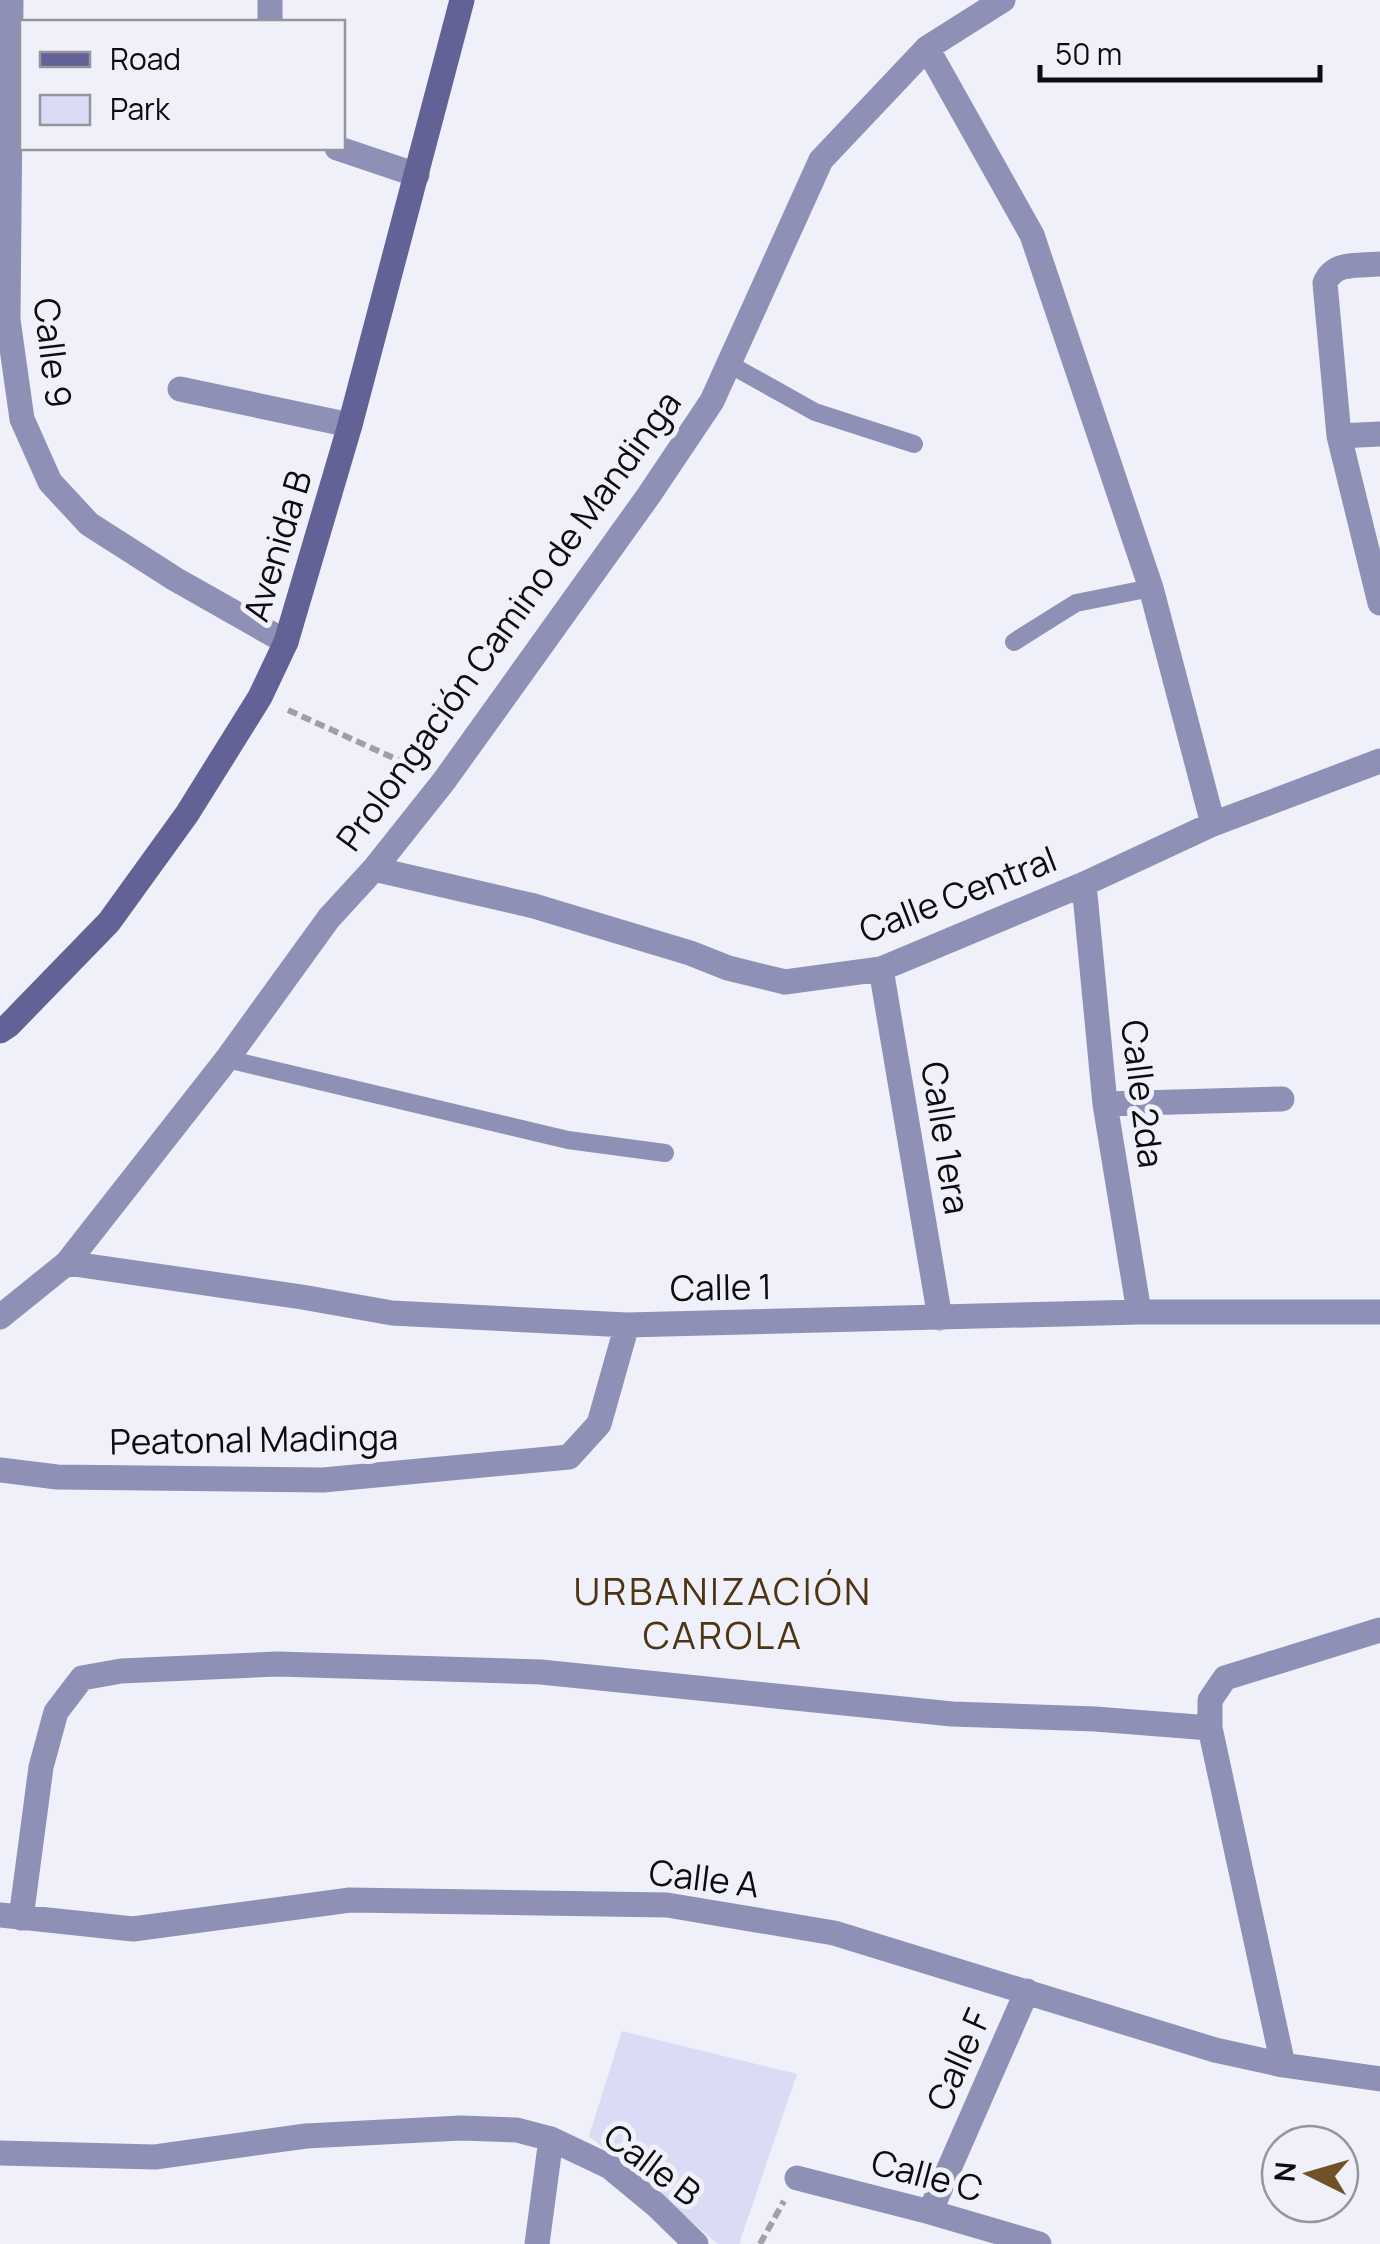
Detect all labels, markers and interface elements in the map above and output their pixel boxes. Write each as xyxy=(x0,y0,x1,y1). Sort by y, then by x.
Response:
legend xyxy=(20,20,345,150)
scale bar xyxy=(1040,20,1320,82)
text: 50 m xyxy=(1055,33,1122,74)
text: Road xyxy=(110,38,181,79)
text: Park xyxy=(110,88,171,129)
street label: Calle 9 xyxy=(22,295,84,410)
street label: Prolongación Camino de Mandinga xyxy=(325,381,692,860)
street label: Avenida B xyxy=(231,464,323,627)
street label: Calle Central xyxy=(852,834,1063,954)
street label: Calle 2da xyxy=(1110,1017,1176,1170)
street label: Calle 1era xyxy=(910,1058,982,1218)
street label: Calle 1 xyxy=(670,1262,772,1312)
street label: Peatonal Madinga xyxy=(109,1412,399,1466)
district label: URBANIZACIÓN CAROLA xyxy=(573,1564,873,1660)
street label: Calle A xyxy=(646,1847,762,1909)
street label: Calle F xyxy=(915,2001,1002,2118)
street label: Calle B xyxy=(594,2112,711,2216)
north arrow xyxy=(1260,2124,1360,2224)
street label: Calle C xyxy=(866,2137,988,2213)
text: N xyxy=(1264,2160,1304,2183)

